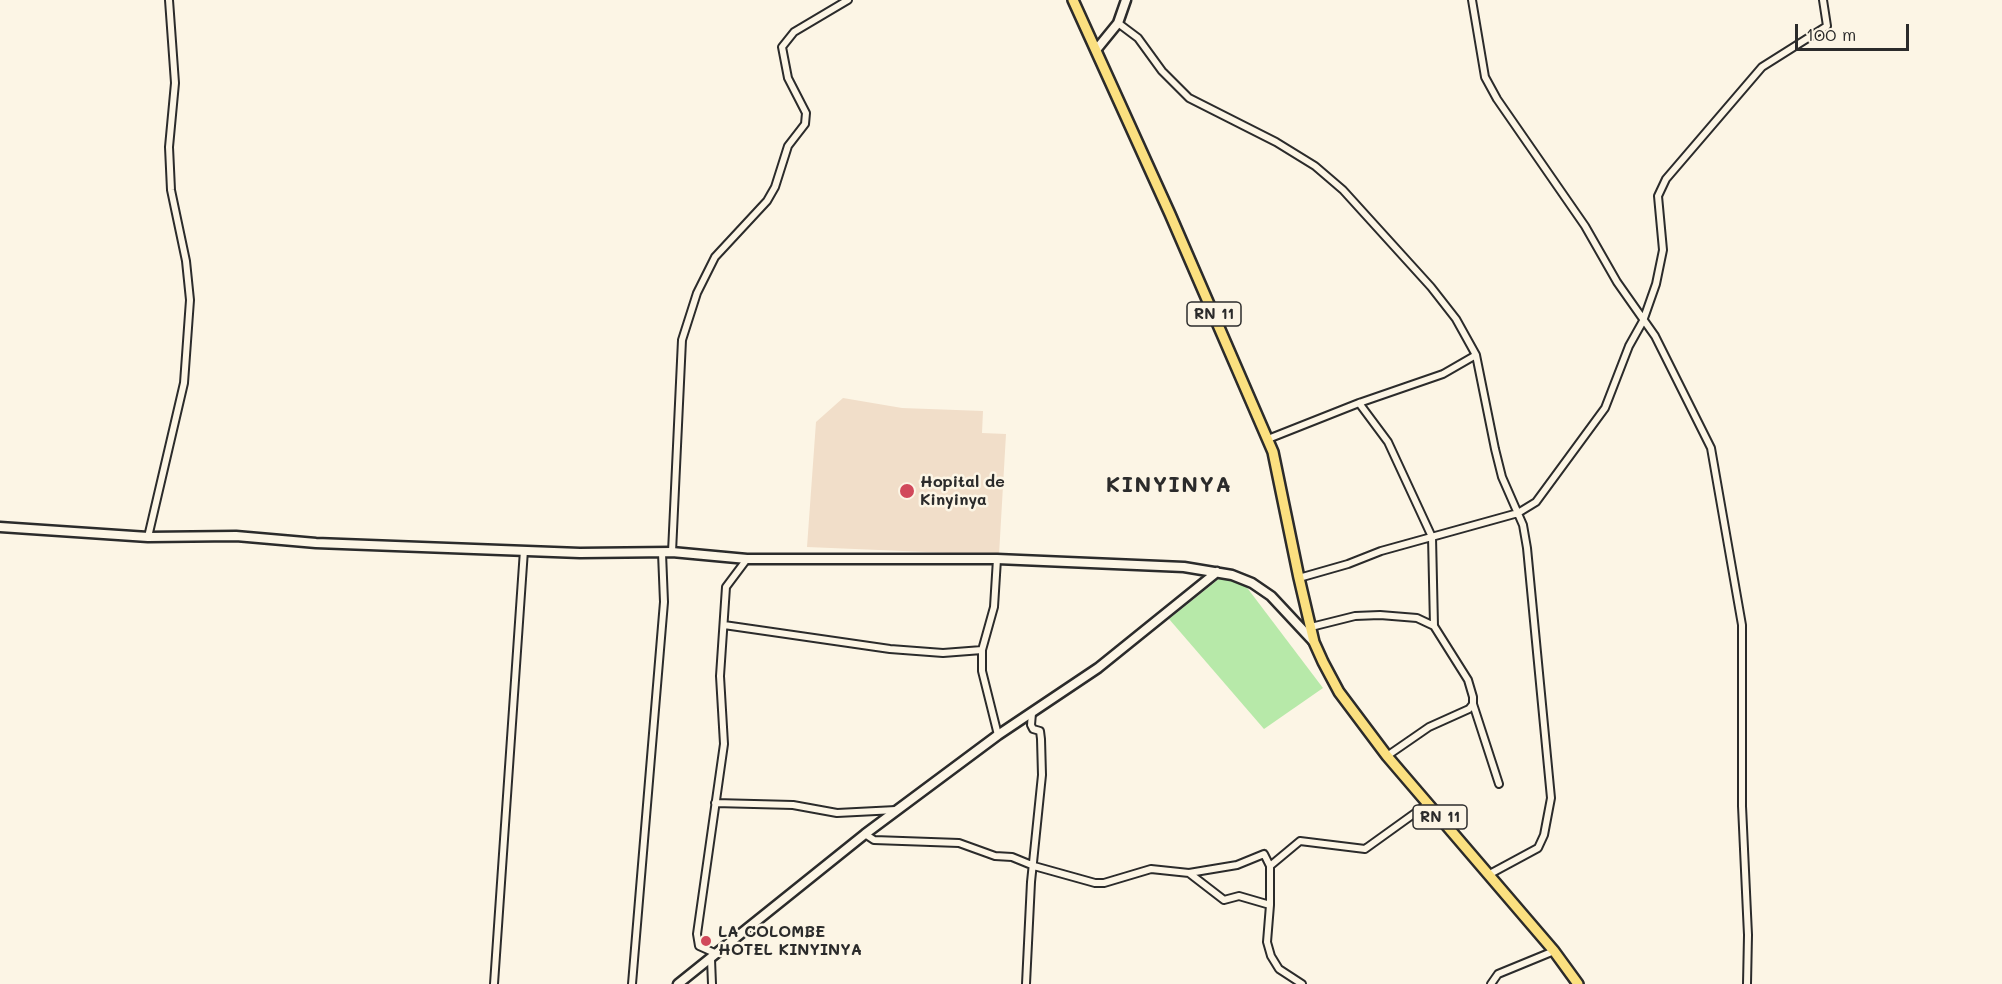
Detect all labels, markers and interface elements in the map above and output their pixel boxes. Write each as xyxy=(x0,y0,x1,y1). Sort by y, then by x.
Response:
scale bar xyxy=(1798,12,1912,50)
text: 100 m xyxy=(1806,22,1856,46)
road number: RN 11 xyxy=(1187,302,1241,326)
place label: Hopital de Kinyinya xyxy=(920,472,1005,510)
district label: KINYINYA xyxy=(1106,472,1232,498)
marker: Hopital de Kinyinya xyxy=(898,482,916,500)
road number: RN 11 xyxy=(1413,805,1467,829)
place label: LA COLOMBE HOTEL KINYINYA xyxy=(718,922,862,960)
marker: LA COLOMBE HOTEL KINYINYA xyxy=(699,934,713,948)

